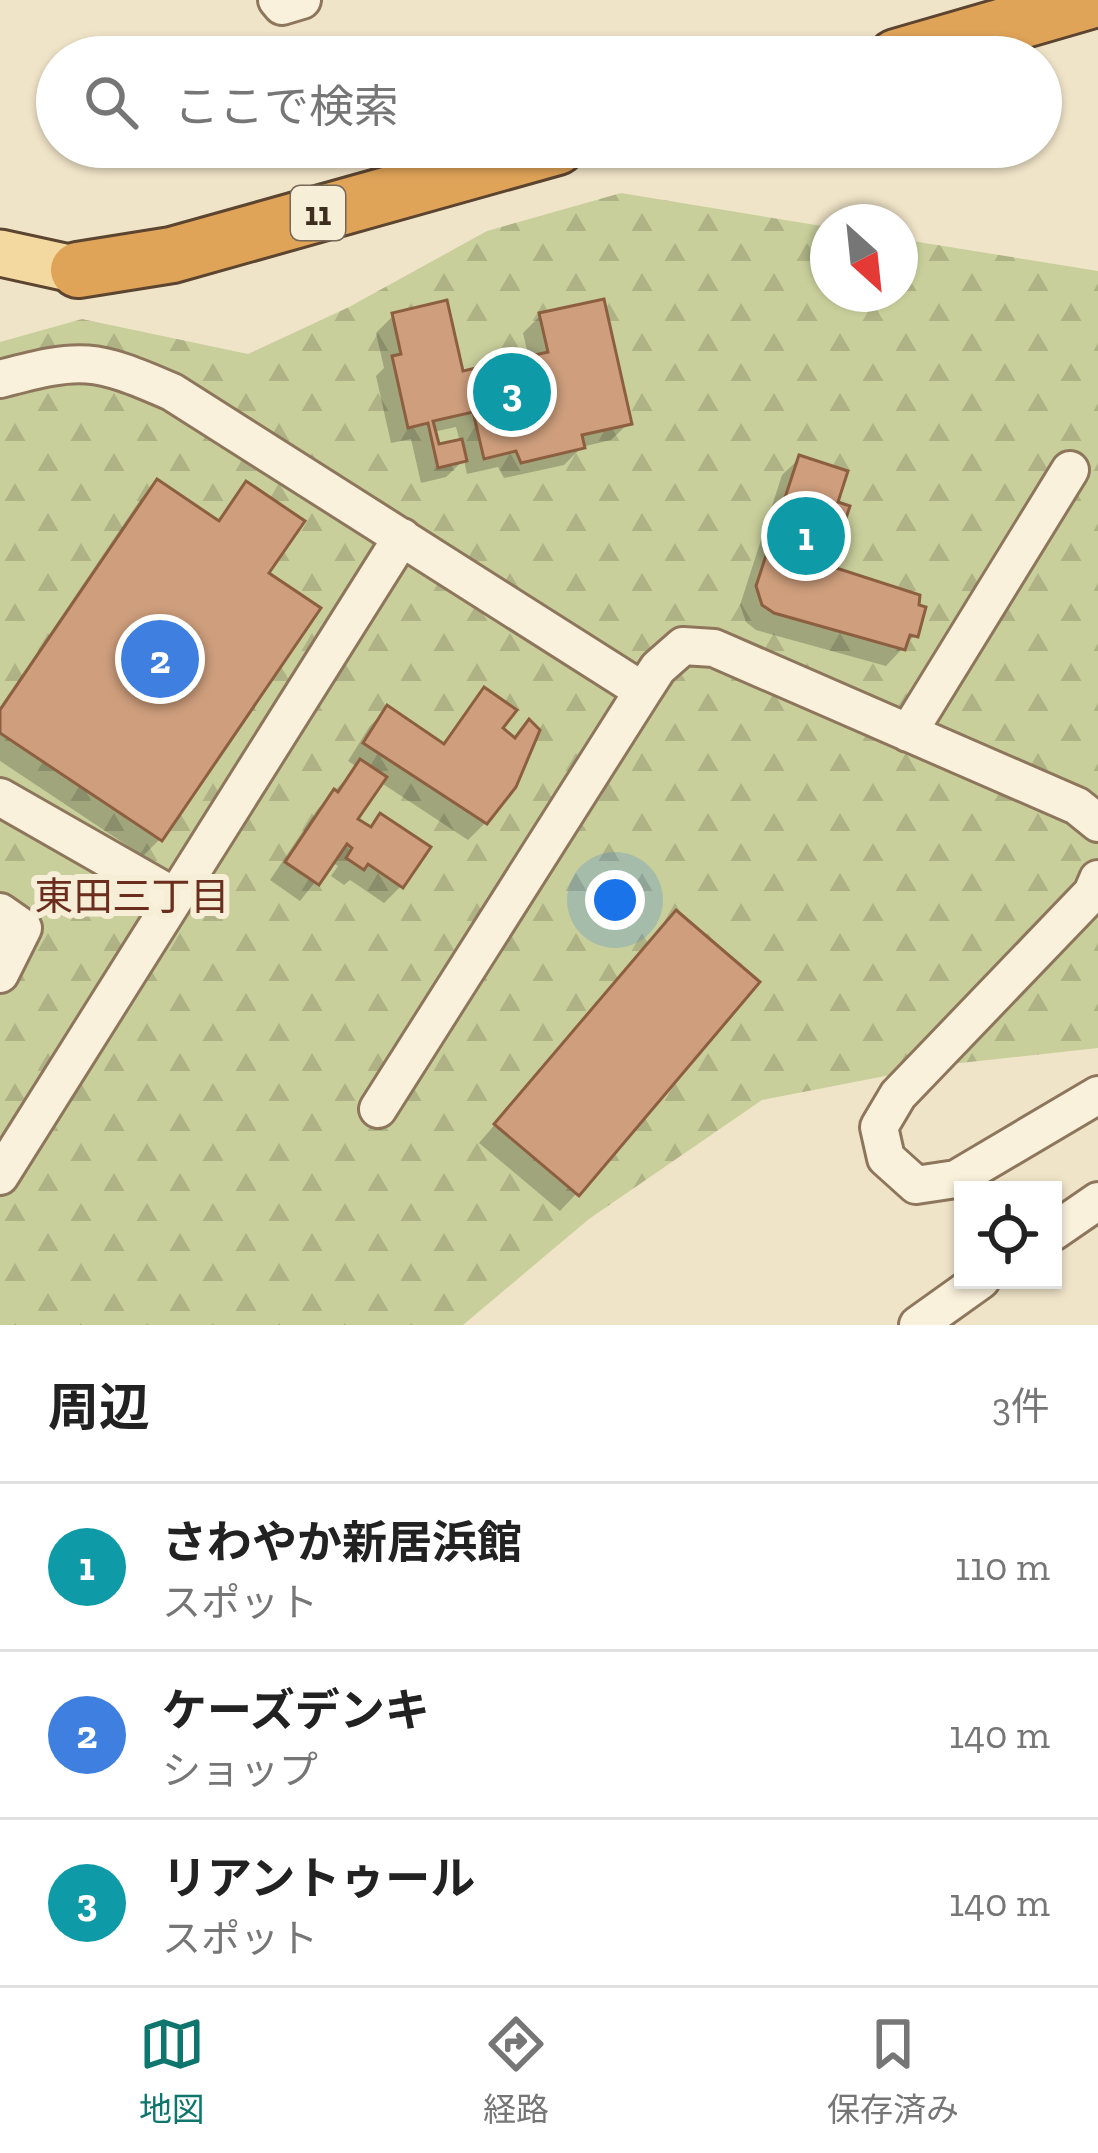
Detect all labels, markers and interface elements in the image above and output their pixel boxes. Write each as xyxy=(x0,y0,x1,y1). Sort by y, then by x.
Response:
search box xyxy=(36,36,1062,168)
icon: search xyxy=(78,69,144,135)
text: ここで検索 xyxy=(174,80,399,134)
road number: 11 xyxy=(291,186,345,240)
north arrow xyxy=(810,204,918,312)
pin: 3 xyxy=(473,347,551,437)
pin: 1 xyxy=(767,491,845,581)
pin: 2 xyxy=(121,614,199,704)
your location xyxy=(585,870,645,930)
district label: 東田三丁目 xyxy=(34,873,230,920)
map controls xyxy=(954,1181,1062,1289)
button: locate xyxy=(954,1181,1062,1289)
text: 周辺 xyxy=(48,1377,150,1438)
text: 3件 xyxy=(992,1383,1050,1430)
text: さわやか新居浜館 xyxy=(162,1516,522,1570)
text: 1 xyxy=(79,1543,95,1590)
text: 110 m xyxy=(955,1543,1050,1590)
text: スポット xyxy=(162,1579,318,1626)
text: ケーズデンキ xyxy=(162,1684,430,1738)
text: 2 xyxy=(77,1711,97,1758)
text: 140 m xyxy=(949,1711,1050,1758)
text: ショップ xyxy=(162,1747,318,1794)
text: リアントゥール xyxy=(162,1852,475,1906)
text: 3 xyxy=(77,1879,97,1926)
text: 140 m xyxy=(949,1879,1050,1926)
text: スポット xyxy=(162,1915,318,1962)
tab: 地図 xyxy=(139,2011,205,2131)
tab: 経路 xyxy=(483,2011,549,2131)
tab: 保存済み xyxy=(827,2011,959,2131)

